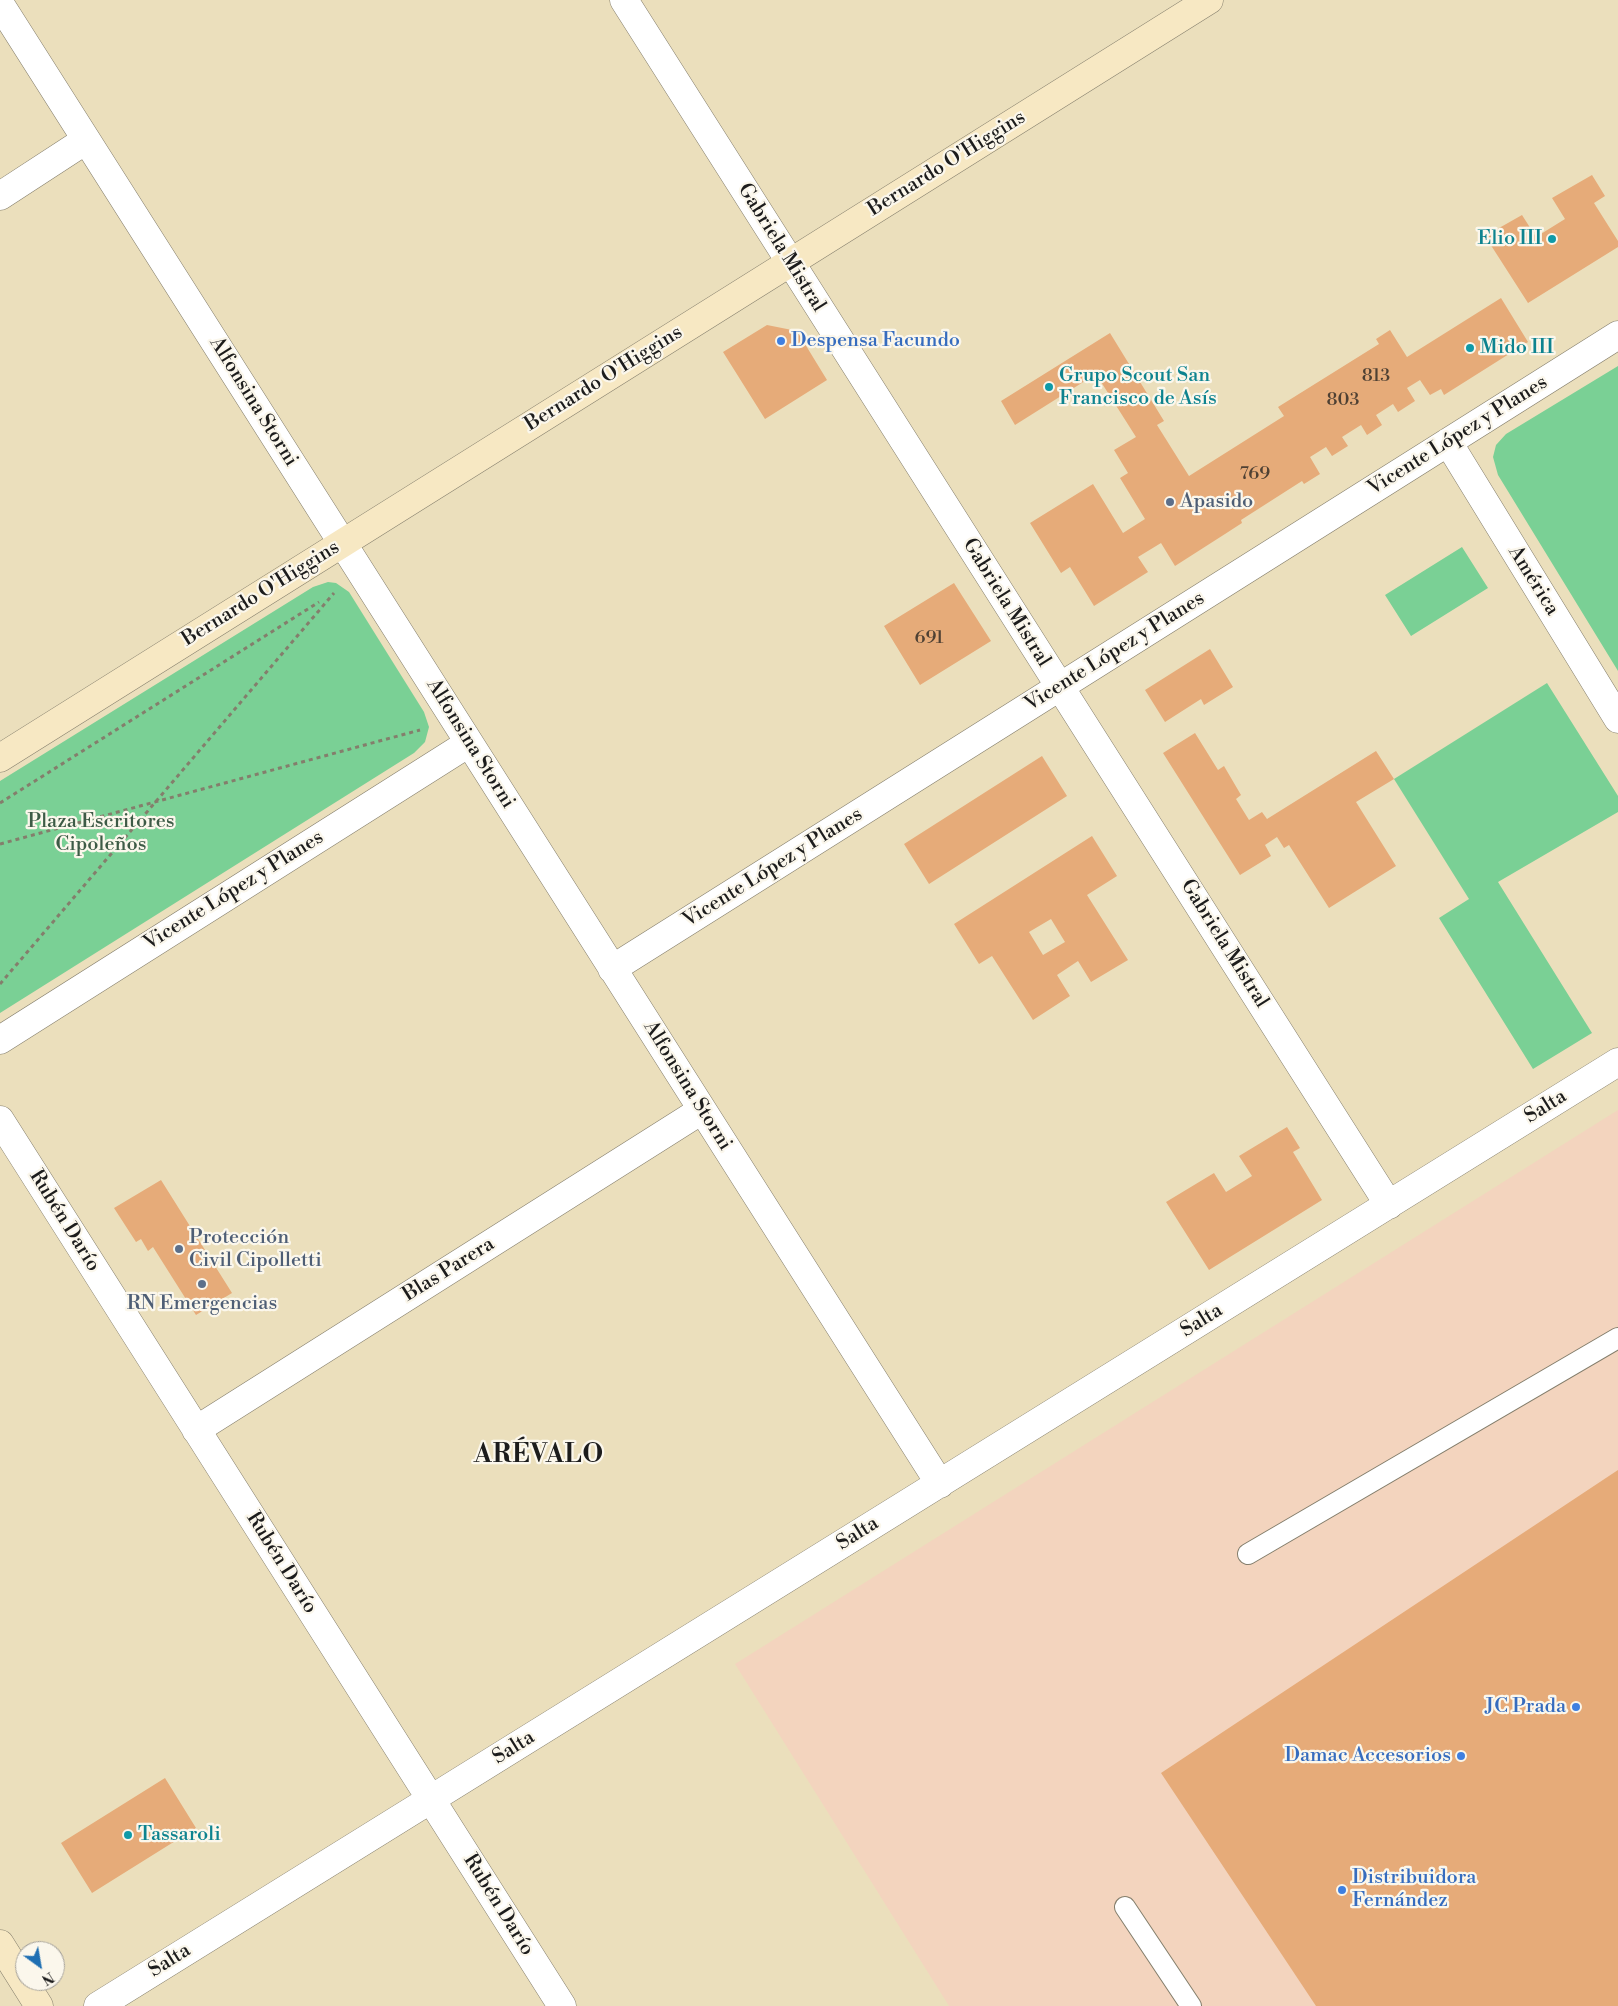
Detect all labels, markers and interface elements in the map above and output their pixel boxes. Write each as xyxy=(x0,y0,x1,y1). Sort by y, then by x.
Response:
street label: Bernardo O'Higgins xyxy=(864,106,1030,222)
street label: Gabriela Mistral xyxy=(732,179,830,317)
place label: Elio III xyxy=(1478,227,1542,251)
marker: Elio III xyxy=(1546,233,1558,245)
street label: Bernardo O'Higgins xyxy=(521,321,687,437)
place label: Despensa Facundo xyxy=(791,329,960,353)
street label: Alfonsina Storni xyxy=(204,333,302,471)
marker: Despensa Facundo xyxy=(775,335,787,347)
place label: Mido III xyxy=(1480,336,1554,360)
marker: Mido III xyxy=(1464,342,1476,354)
place label: Grupo Scout San Francisco de Asís xyxy=(1059,364,1217,411)
house number: 813 xyxy=(1362,366,1390,388)
street label: Vicente López y Planes xyxy=(1364,371,1552,501)
marker: Grupo Scout San Francisco de Asís xyxy=(1043,381,1055,393)
house number: 803 xyxy=(1327,390,1359,412)
house number: 769 xyxy=(1240,464,1270,486)
place label: Apasido xyxy=(1180,490,1253,514)
marker: Apasido xyxy=(1164,496,1176,508)
street label: Gabriela Mistral xyxy=(957,534,1055,672)
street label: Bernardo O'Higgins xyxy=(178,536,344,652)
street label: América xyxy=(1502,542,1564,620)
street label: Vicente López y Planes xyxy=(1021,587,1209,717)
house number: 691 xyxy=(915,628,943,650)
street label: Alfonsina Storni xyxy=(421,675,519,813)
street label: Vicente López y Planes xyxy=(679,803,867,933)
park label: Plaza Escritores Cipoleños xyxy=(27,810,175,857)
street label: Vicente López y Planes xyxy=(140,826,328,956)
street label: Gabriela Mistral xyxy=(1175,875,1273,1013)
street label: Alfonsina Storni xyxy=(638,1017,736,1155)
street label: Salta xyxy=(1521,1085,1571,1129)
street label: Rubén Darío xyxy=(23,1166,105,1276)
place label: Protección Civil Cipolletti xyxy=(189,1226,322,1273)
street label: Blas Parera xyxy=(399,1233,499,1307)
marker: Protección Civil Cipolletti xyxy=(173,1243,185,1255)
marker: RN Emergencias xyxy=(196,1278,208,1290)
place label: RN Emergencias xyxy=(127,1292,277,1316)
street label: Salta xyxy=(1177,1299,1227,1343)
district label: ARÉVALO xyxy=(473,1441,605,1471)
street label: Rubén Darío xyxy=(240,1508,322,1618)
street label: Salta xyxy=(833,1512,883,1556)
place label: JC Prada xyxy=(1485,1695,1566,1719)
marker: JC Prada xyxy=(1570,1701,1582,1713)
street label: Salta xyxy=(489,1726,539,1770)
place label: Damac Accesorios xyxy=(1284,1744,1451,1768)
marker: Damac Accesorios xyxy=(1455,1750,1467,1762)
place label: Tassaroli xyxy=(138,1823,221,1847)
marker: Tassaroli xyxy=(122,1829,134,1841)
street label: Rubén Darío xyxy=(457,1850,539,1960)
place label: Distribuidora Fernández xyxy=(1352,1866,1476,1913)
marker: Distribuidora Fernández xyxy=(1336,1884,1348,1896)
street label: Salta xyxy=(145,1939,195,1983)
north arrow xyxy=(15,1941,65,1991)
text: N xyxy=(38,1967,57,1988)

